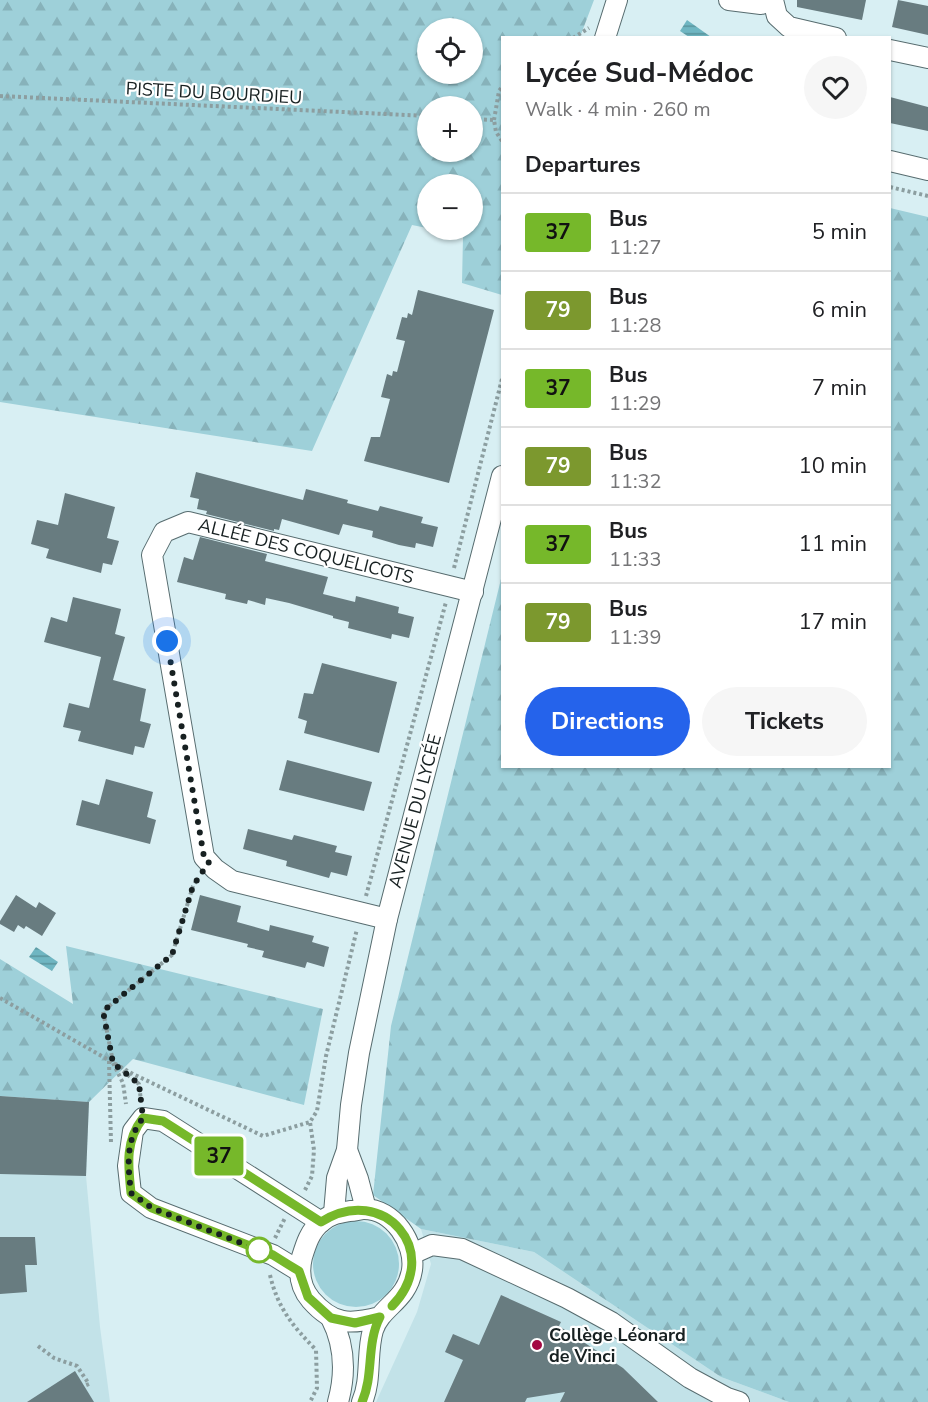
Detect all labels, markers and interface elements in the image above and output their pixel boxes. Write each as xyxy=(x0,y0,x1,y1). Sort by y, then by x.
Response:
map controls xyxy=(417,18,483,240)
button: locate xyxy=(417,18,483,84)
text: Lycée Sud-Médoc xyxy=(525,54,753,92)
button: heart xyxy=(804,56,867,119)
street label: PISTE DU BOURDIEU xyxy=(125,76,303,110)
button: + xyxy=(417,96,483,162)
text: Walk · 4 min · 260 m xyxy=(525,96,711,123)
text: Departures xyxy=(525,150,640,180)
button: − xyxy=(417,174,483,240)
text: Bus xyxy=(609,204,648,234)
text: 5 min xyxy=(812,217,867,247)
text: 37 xyxy=(545,218,571,246)
text: 11:27 xyxy=(609,234,662,261)
text: Bus xyxy=(609,282,648,312)
text: 6 min xyxy=(812,295,867,325)
text: 79 xyxy=(545,296,571,324)
text: 11:28 xyxy=(609,312,662,339)
text: Bus xyxy=(609,360,648,390)
text: 7 min xyxy=(812,373,867,403)
text: 37 xyxy=(545,374,571,402)
text: 11:29 xyxy=(609,390,662,417)
text: Bus xyxy=(609,438,648,468)
text: 10 min xyxy=(799,451,867,481)
text: 79 xyxy=(545,452,571,480)
text: 11:32 xyxy=(609,468,662,495)
street label: ALLÉE DES COQUELICOTS xyxy=(196,513,416,589)
text: Bus xyxy=(609,516,648,546)
text: 11 min xyxy=(799,529,867,559)
text: 37 xyxy=(545,530,571,558)
text: 11:33 xyxy=(609,546,662,573)
text: Bus xyxy=(609,594,648,624)
text: 17 min xyxy=(799,607,867,637)
text: 79 xyxy=(545,608,571,636)
text: 11:39 xyxy=(609,624,662,651)
your location xyxy=(152,626,182,656)
button: Directions xyxy=(525,687,690,756)
button: Tickets xyxy=(702,687,867,756)
street label: AVENUE DU LYCÉE xyxy=(383,731,447,891)
line badge: 37 xyxy=(192,1136,246,1176)
text: 37 xyxy=(206,1142,232,1170)
unlabelled marker xyxy=(246,1237,272,1263)
place label: Collège Léonard de Vinci xyxy=(549,1323,686,1368)
marker: Collège Léonard de Vinci xyxy=(530,1338,544,1352)

